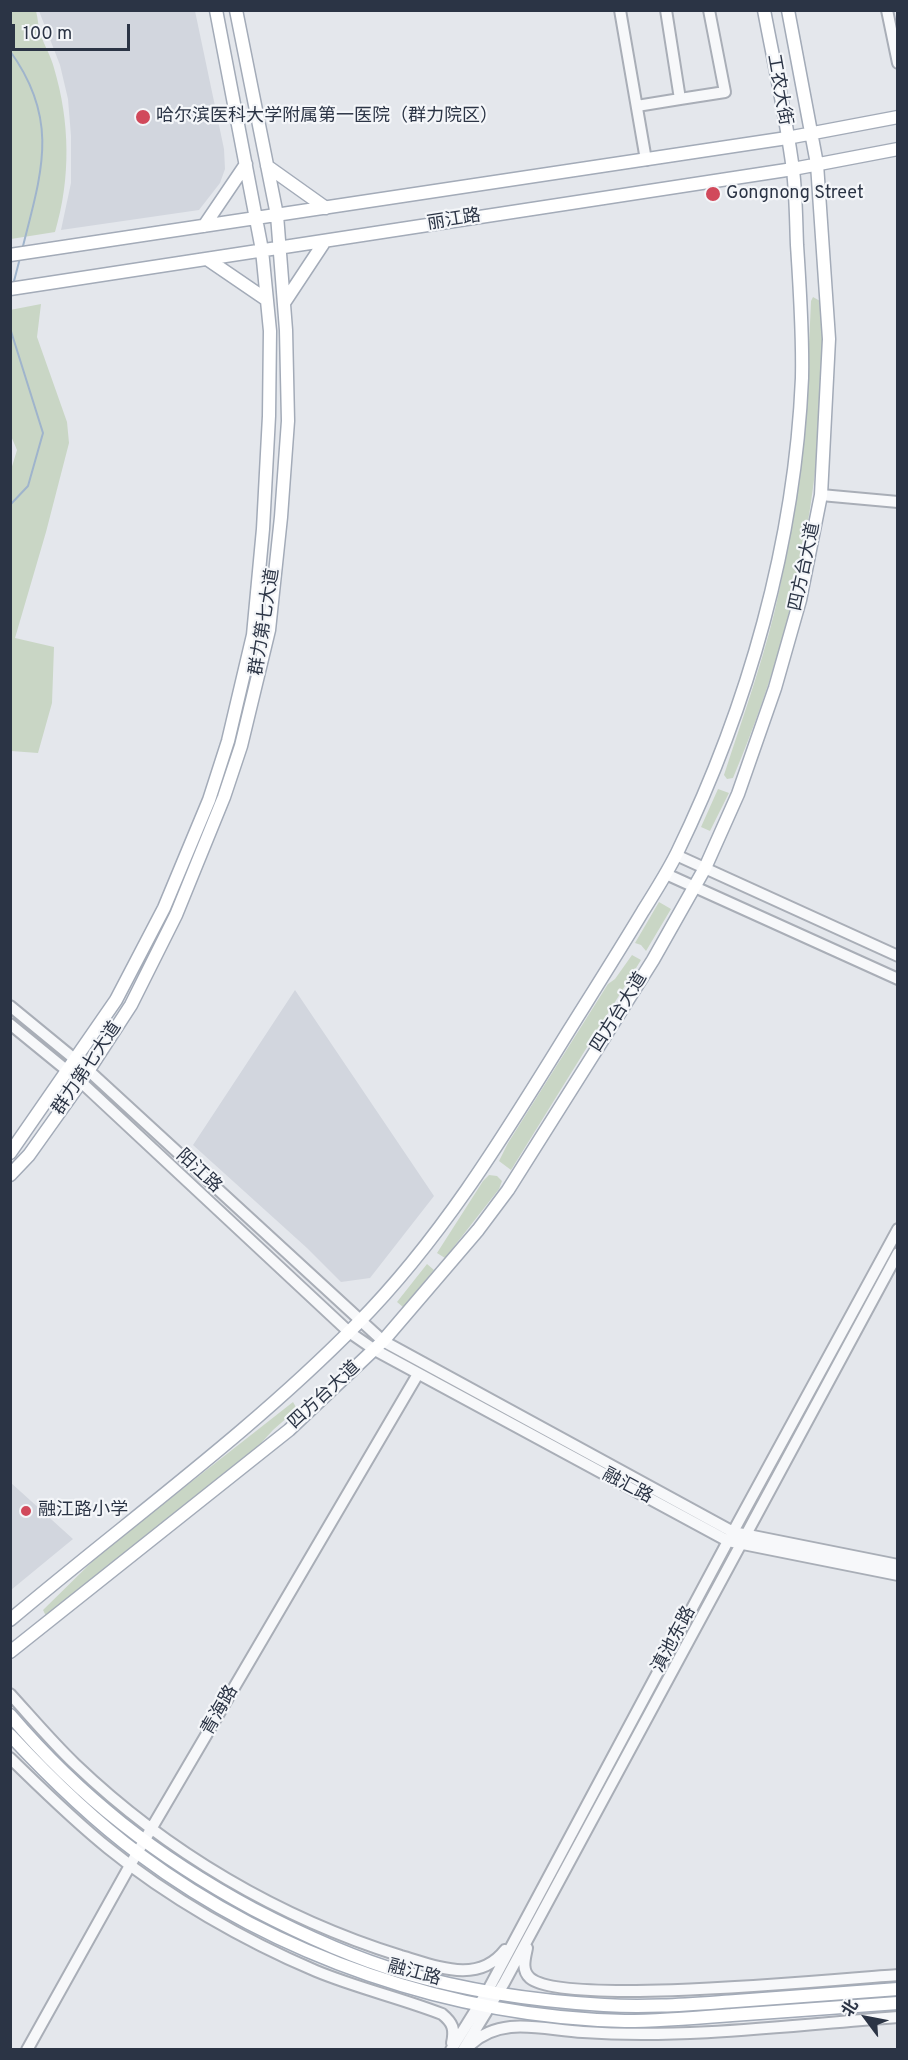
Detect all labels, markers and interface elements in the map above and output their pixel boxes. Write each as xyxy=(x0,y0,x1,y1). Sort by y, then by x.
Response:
scale bar xyxy=(15,12,134,50)
text: 100 m xyxy=(23,23,72,46)
street label: 工农大街 xyxy=(761,53,795,127)
place label: 哈尔滨医科大学附属第一医院（群力院区） xyxy=(156,106,498,128)
marker: 哈尔滨医科大学附属第一医院（群力院区） xyxy=(134,108,152,126)
place label: Gongnong Street xyxy=(726,183,864,205)
marker: Gongnong Street xyxy=(704,185,722,203)
street label: 丽江路 xyxy=(426,206,482,236)
street label: 四方台大道 xyxy=(786,521,826,613)
street label: 群力第七大道 xyxy=(247,567,285,677)
street label: 四方台大道 xyxy=(587,969,653,1057)
street label: 群力第七大道 xyxy=(49,1018,127,1120)
street label: 阳江路 xyxy=(171,1146,225,1198)
street label: 四方台大道 xyxy=(285,1357,365,1435)
street label: 融汇路 xyxy=(598,1465,656,1509)
place label: 融江路小学 xyxy=(38,1500,128,1522)
marker: 融江路小学 xyxy=(19,1504,33,1518)
street label: 滇池东路 xyxy=(649,1603,701,1677)
street label: 青海路 xyxy=(198,1682,244,1740)
street label: 融江路 xyxy=(385,1957,443,1991)
north arrow xyxy=(836,1988,896,2048)
text: 北 xyxy=(838,1996,863,2021)

